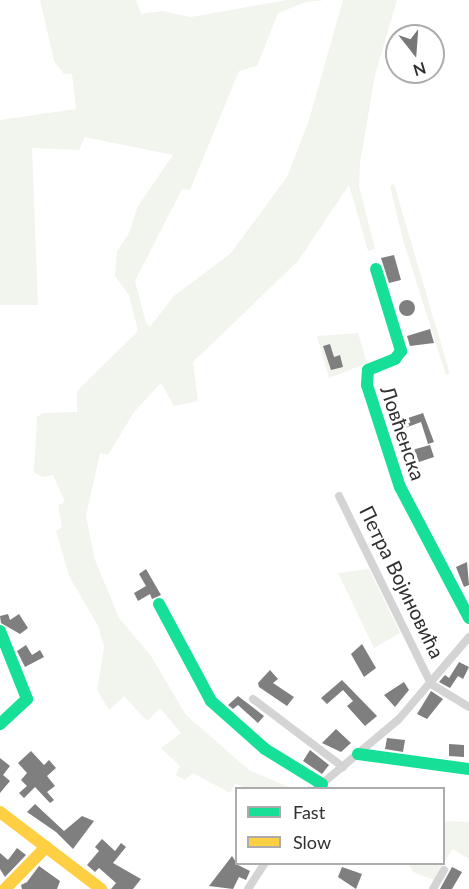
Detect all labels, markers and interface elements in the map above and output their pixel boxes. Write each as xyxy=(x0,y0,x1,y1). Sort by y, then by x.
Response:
north arrow xyxy=(385,24,445,84)
text: N xyxy=(411,59,429,81)
street label: Ловћенска xyxy=(376,383,430,483)
street label: Петра Војиновића xyxy=(355,502,449,662)
legend xyxy=(235,787,445,865)
text: Fast xyxy=(293,801,325,823)
text: Slow xyxy=(293,831,331,853)

